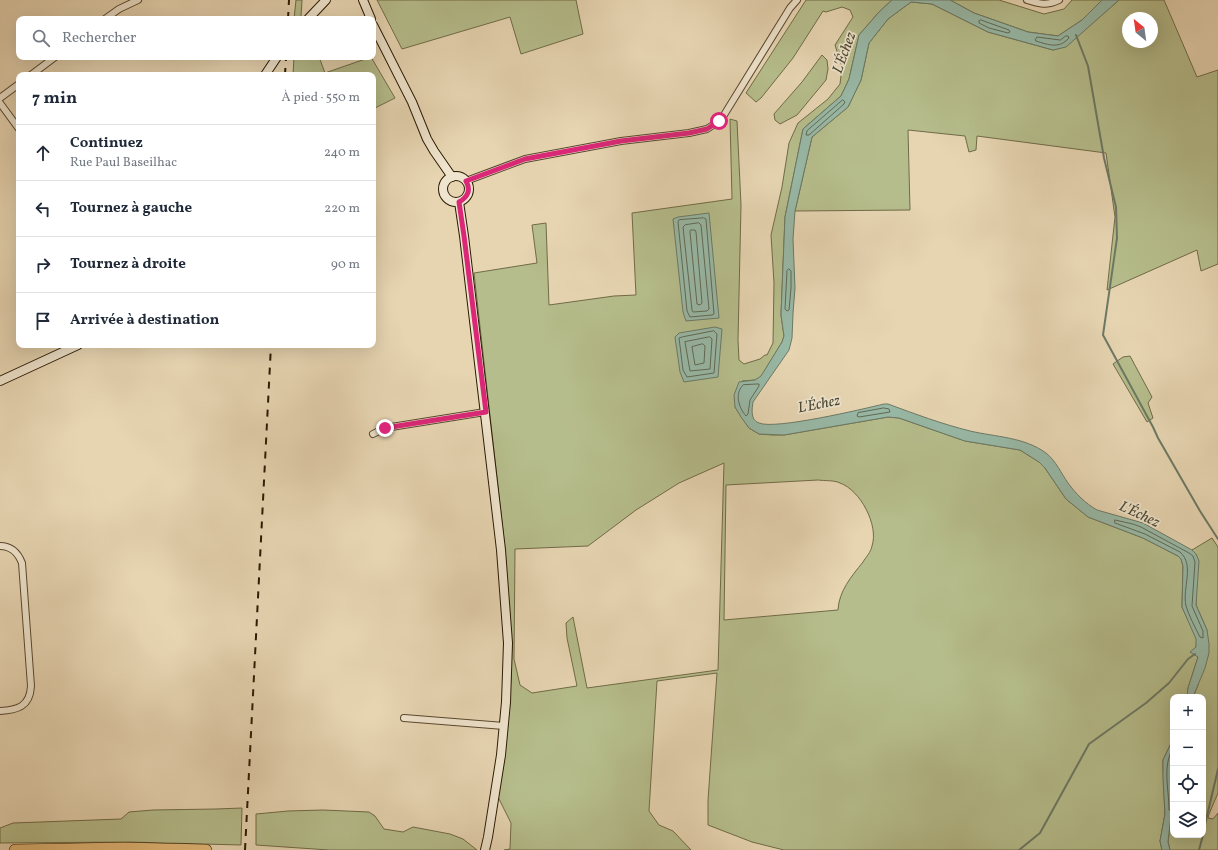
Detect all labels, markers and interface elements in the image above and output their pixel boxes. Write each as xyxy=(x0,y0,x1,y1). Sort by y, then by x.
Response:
north arrow xyxy=(1122,12,1158,48)
search box xyxy=(16,16,376,60)
icon: search xyxy=(30,27,52,49)
text: Rechercher xyxy=(62,28,136,49)
water label: L'Échez xyxy=(828,29,862,77)
text: 7 min xyxy=(32,87,77,110)
text: À pied · 550 m xyxy=(281,89,360,107)
route start xyxy=(710,112,728,130)
text: Continuez xyxy=(70,133,143,154)
icon: ahead xyxy=(32,142,54,164)
text: 240 m xyxy=(324,144,360,162)
text: Rue Paul Baseilhac xyxy=(70,154,177,172)
icon: left xyxy=(32,198,54,220)
text: Tournez à gauche xyxy=(70,198,192,219)
text: 220 m xyxy=(324,200,360,218)
icon: right xyxy=(32,254,54,276)
text: Tournez à droite xyxy=(70,254,186,275)
text: 90 m xyxy=(331,256,360,274)
icon: arrive xyxy=(32,310,54,332)
text: Arrivée à destination xyxy=(70,310,219,331)
water label: L'Échez xyxy=(796,391,842,419)
route end xyxy=(376,419,394,437)
water label: L'Échez xyxy=(1115,496,1163,534)
map controls xyxy=(1170,694,1206,838)
button: + xyxy=(1170,694,1206,730)
button: − xyxy=(1170,730,1206,766)
button: locate xyxy=(1170,766,1206,802)
button: layers xyxy=(1170,802,1206,838)

